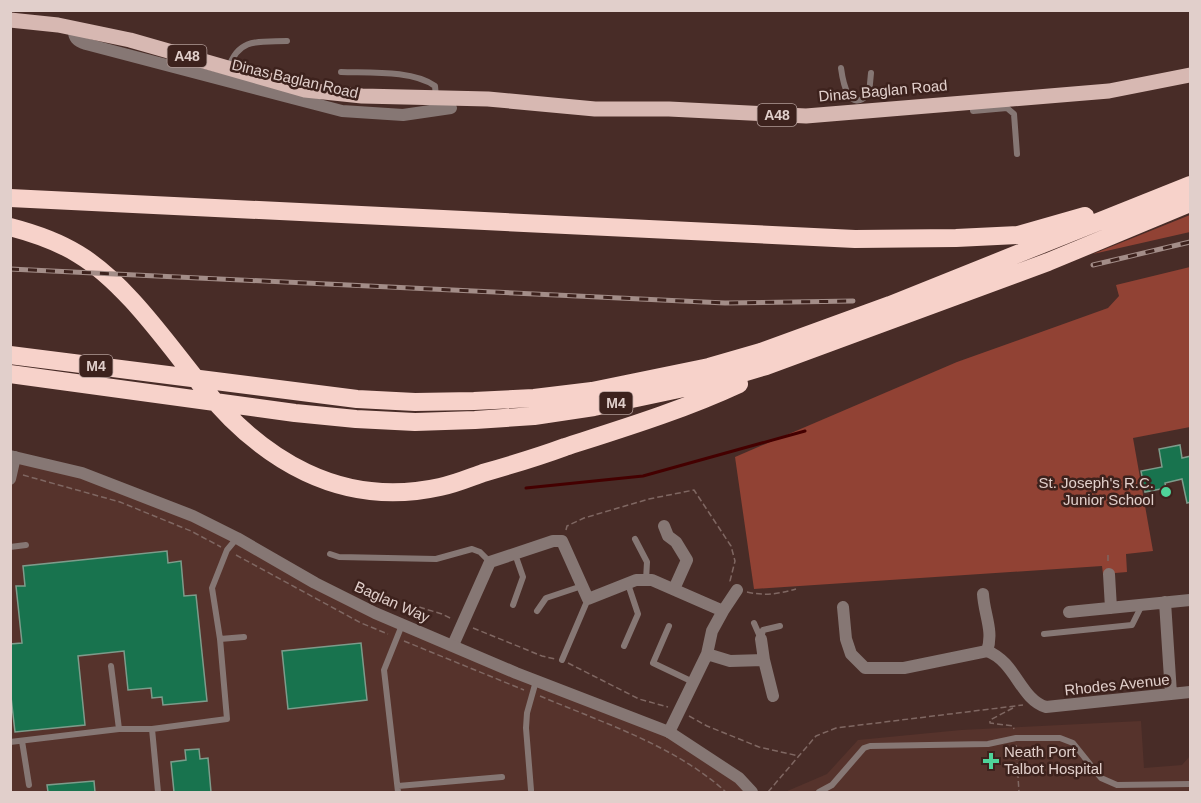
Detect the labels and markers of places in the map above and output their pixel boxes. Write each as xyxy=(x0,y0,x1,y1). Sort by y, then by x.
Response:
place label: St. Joseph's R.C. Junior School xyxy=(1039,474,1154,508)
marker: St. Joseph's R.C. Junior School xyxy=(1159,485,1173,499)
place label: Neath Port Talbot Hospital xyxy=(1004,743,1102,777)
marker: Neath Port Talbot Hospital xyxy=(982,752,1000,770)

